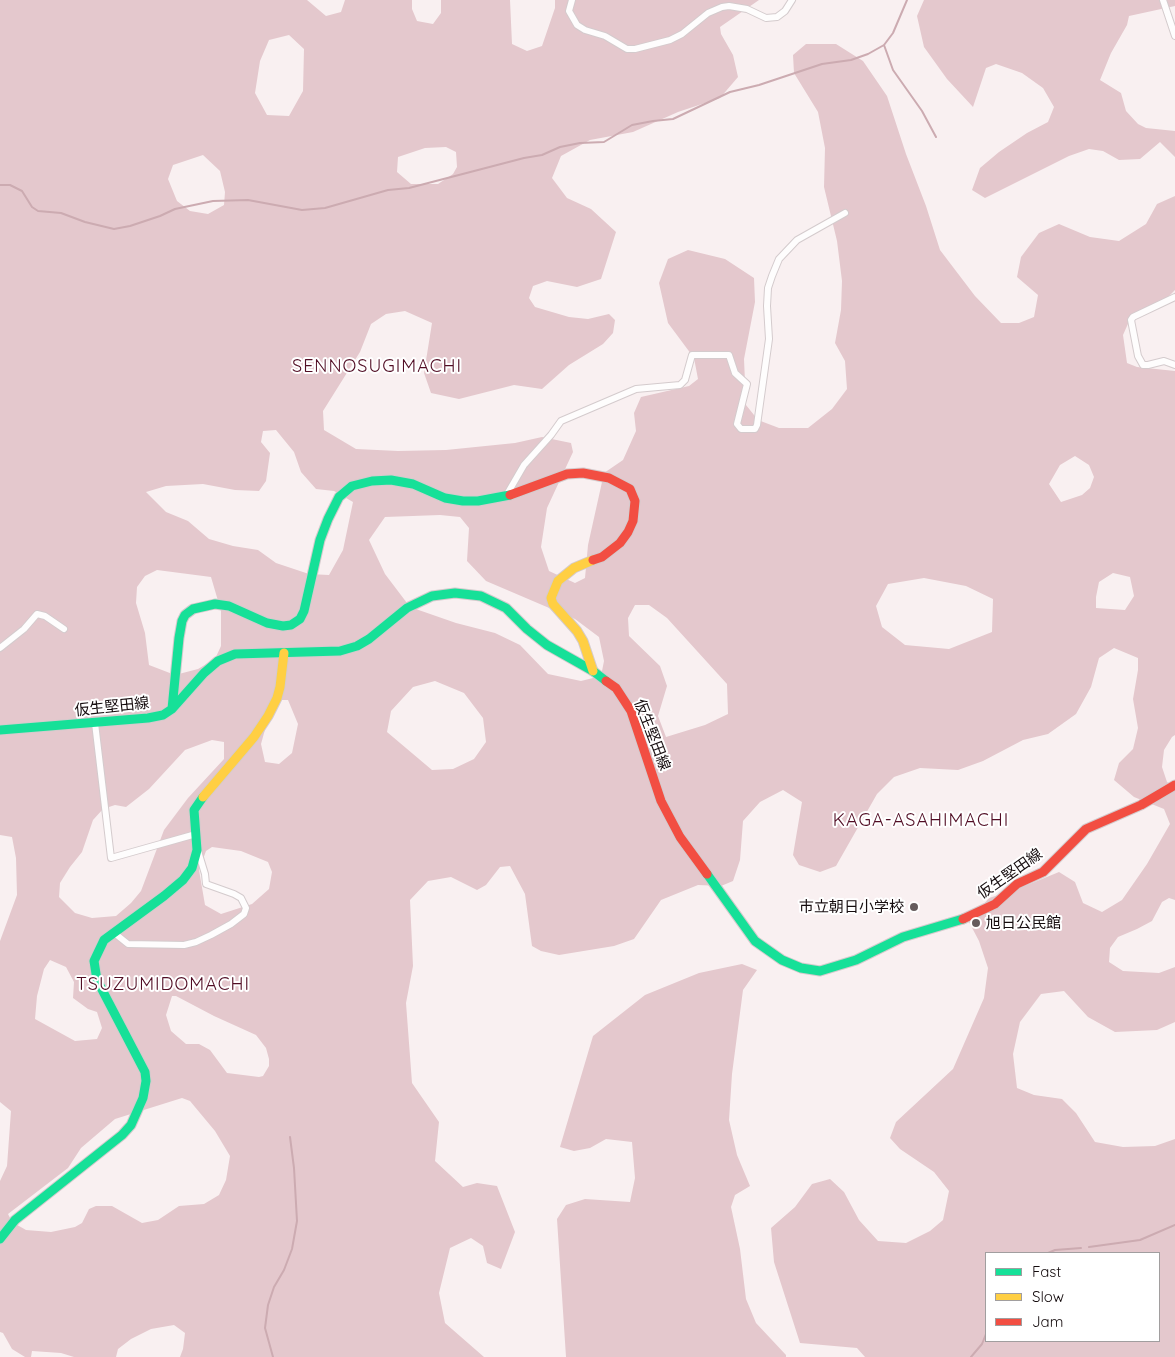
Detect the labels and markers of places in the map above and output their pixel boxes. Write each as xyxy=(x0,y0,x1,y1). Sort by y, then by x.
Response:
place label: 市立朝日小学校 xyxy=(799,898,904,916)
marker: 市立朝日小学校 xyxy=(908,901,920,913)
place label: 旭日公民館 xyxy=(986,914,1061,932)
marker: 旭日公民館 xyxy=(970,917,982,929)

